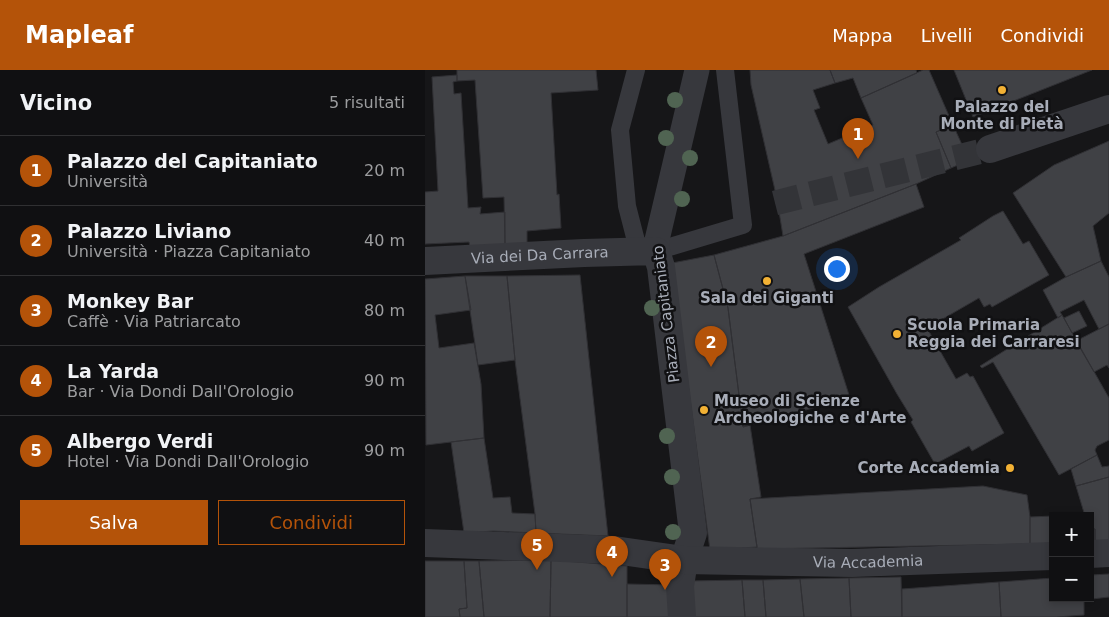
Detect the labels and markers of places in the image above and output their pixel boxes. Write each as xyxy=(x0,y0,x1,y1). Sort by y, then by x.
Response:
marker: Palazzo del Monte di Pietà xyxy=(996,84,1008,96)
place label: Palazzo del Monte di Pietà xyxy=(940,98,1064,133)
pin: 1 xyxy=(842,118,874,159)
marker: Sala dei Giganti xyxy=(761,275,773,287)
place label: Sala dei Giganti xyxy=(700,289,834,307)
place label: Scuola Primaria Reggia dei Carraresi xyxy=(907,316,1080,351)
pin: 2 xyxy=(695,326,727,367)
marker: Scuola Primaria Reggia dei Carraresi xyxy=(891,328,903,340)
place label: Museo di Scienze Archeologiche e d'Arte xyxy=(714,392,906,427)
marker: Museo di Scienze Archeologiche e d'Arte xyxy=(698,404,710,416)
place label: Corte Accademia xyxy=(857,459,1000,477)
marker: Corte Accademia xyxy=(1004,462,1016,474)
pin: 5 xyxy=(521,529,553,570)
pin: 4 xyxy=(596,536,628,577)
pin: 3 xyxy=(649,549,681,590)

